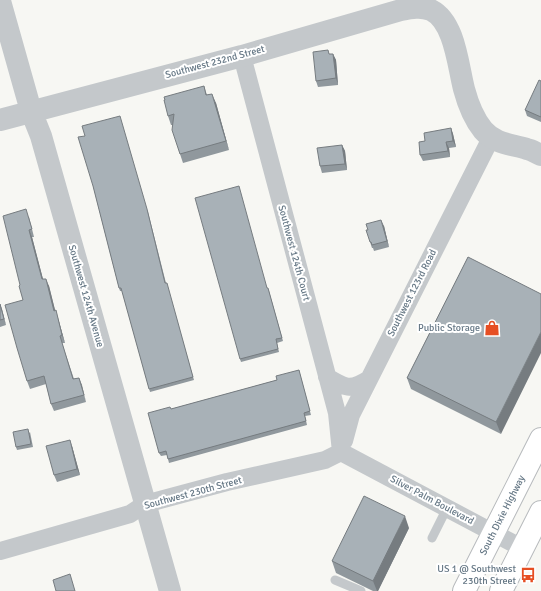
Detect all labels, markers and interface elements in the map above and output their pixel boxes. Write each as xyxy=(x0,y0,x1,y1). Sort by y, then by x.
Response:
street label: Southwest 232nd Street xyxy=(164,43,266,81)
street label: Southwest 124th Court xyxy=(275,204,313,303)
street label: Southwest 124th Avenue xyxy=(66,243,106,349)
street label: Southwest 123rd Road xyxy=(385,248,439,338)
shop icon: Public Storage xyxy=(483,319,501,337)
place label: Public Storage xyxy=(418,322,480,334)
street label: Silver Palm Boulevard xyxy=(388,473,476,527)
street label: South Dixie Highway xyxy=(477,473,528,557)
street label: Southwest 230th Street xyxy=(143,474,244,512)
place label: US 1 @ Southwest 230th Street xyxy=(437,563,516,587)
bus stop icon: US 1 @ Southwest 230th Street xyxy=(519,566,537,584)

